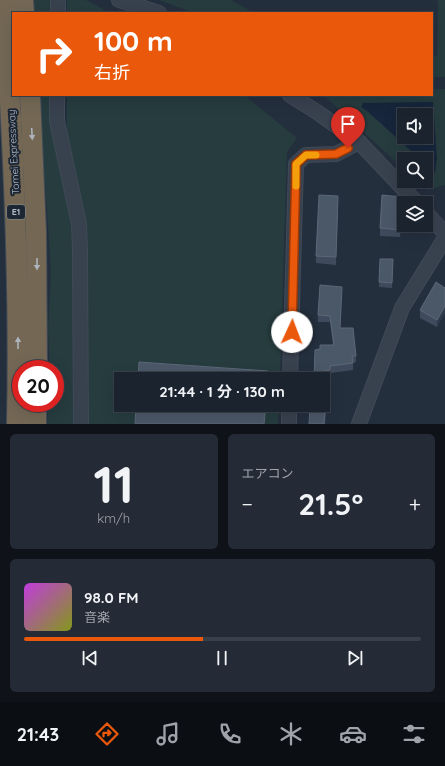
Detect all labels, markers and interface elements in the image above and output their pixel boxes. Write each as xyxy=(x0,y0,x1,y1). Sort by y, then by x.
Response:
text: 100 m xyxy=(94,23,173,58)
icon: right xyxy=(28,28,80,80)
text: 右折 xyxy=(94,61,130,84)
pin xyxy=(331,107,365,148)
map controls xyxy=(397,108,433,232)
button: sound xyxy=(397,108,433,144)
street label: Tomei Expressway xyxy=(5,109,22,195)
icon: arrive xyxy=(337,113,359,135)
one-way arrow xyxy=(29,128,35,141)
button: search xyxy=(397,152,433,188)
button: layers xyxy=(397,196,433,232)
road number: E1 xyxy=(7,205,25,219)
one-way arrow xyxy=(34,258,40,271)
position arrow xyxy=(271,311,313,353)
one-way arrow xyxy=(15,336,21,349)
speed limit sign: 20 xyxy=(12,360,64,412)
text: 21:44 · 1 分 · 130 m xyxy=(159,382,285,401)
text: 11 xyxy=(94,451,134,516)
text: エアコン xyxy=(242,465,294,481)
text: 21.5° xyxy=(298,485,363,523)
text: − xyxy=(242,490,253,518)
text: + xyxy=(409,490,421,518)
text: km/h xyxy=(97,510,130,526)
text: 98.0 FM xyxy=(84,588,139,607)
text: 音楽 xyxy=(84,609,110,625)
icon: previous xyxy=(79,647,101,669)
icon: pause xyxy=(211,647,233,669)
icon: next xyxy=(344,647,366,669)
icon: directions xyxy=(93,720,121,748)
icon: music xyxy=(154,720,182,748)
icon: phone xyxy=(216,720,244,748)
icon: climate xyxy=(277,720,305,748)
icon: car xyxy=(339,720,367,748)
icon: filters xyxy=(400,720,428,748)
text: 21:43 xyxy=(17,723,59,746)

